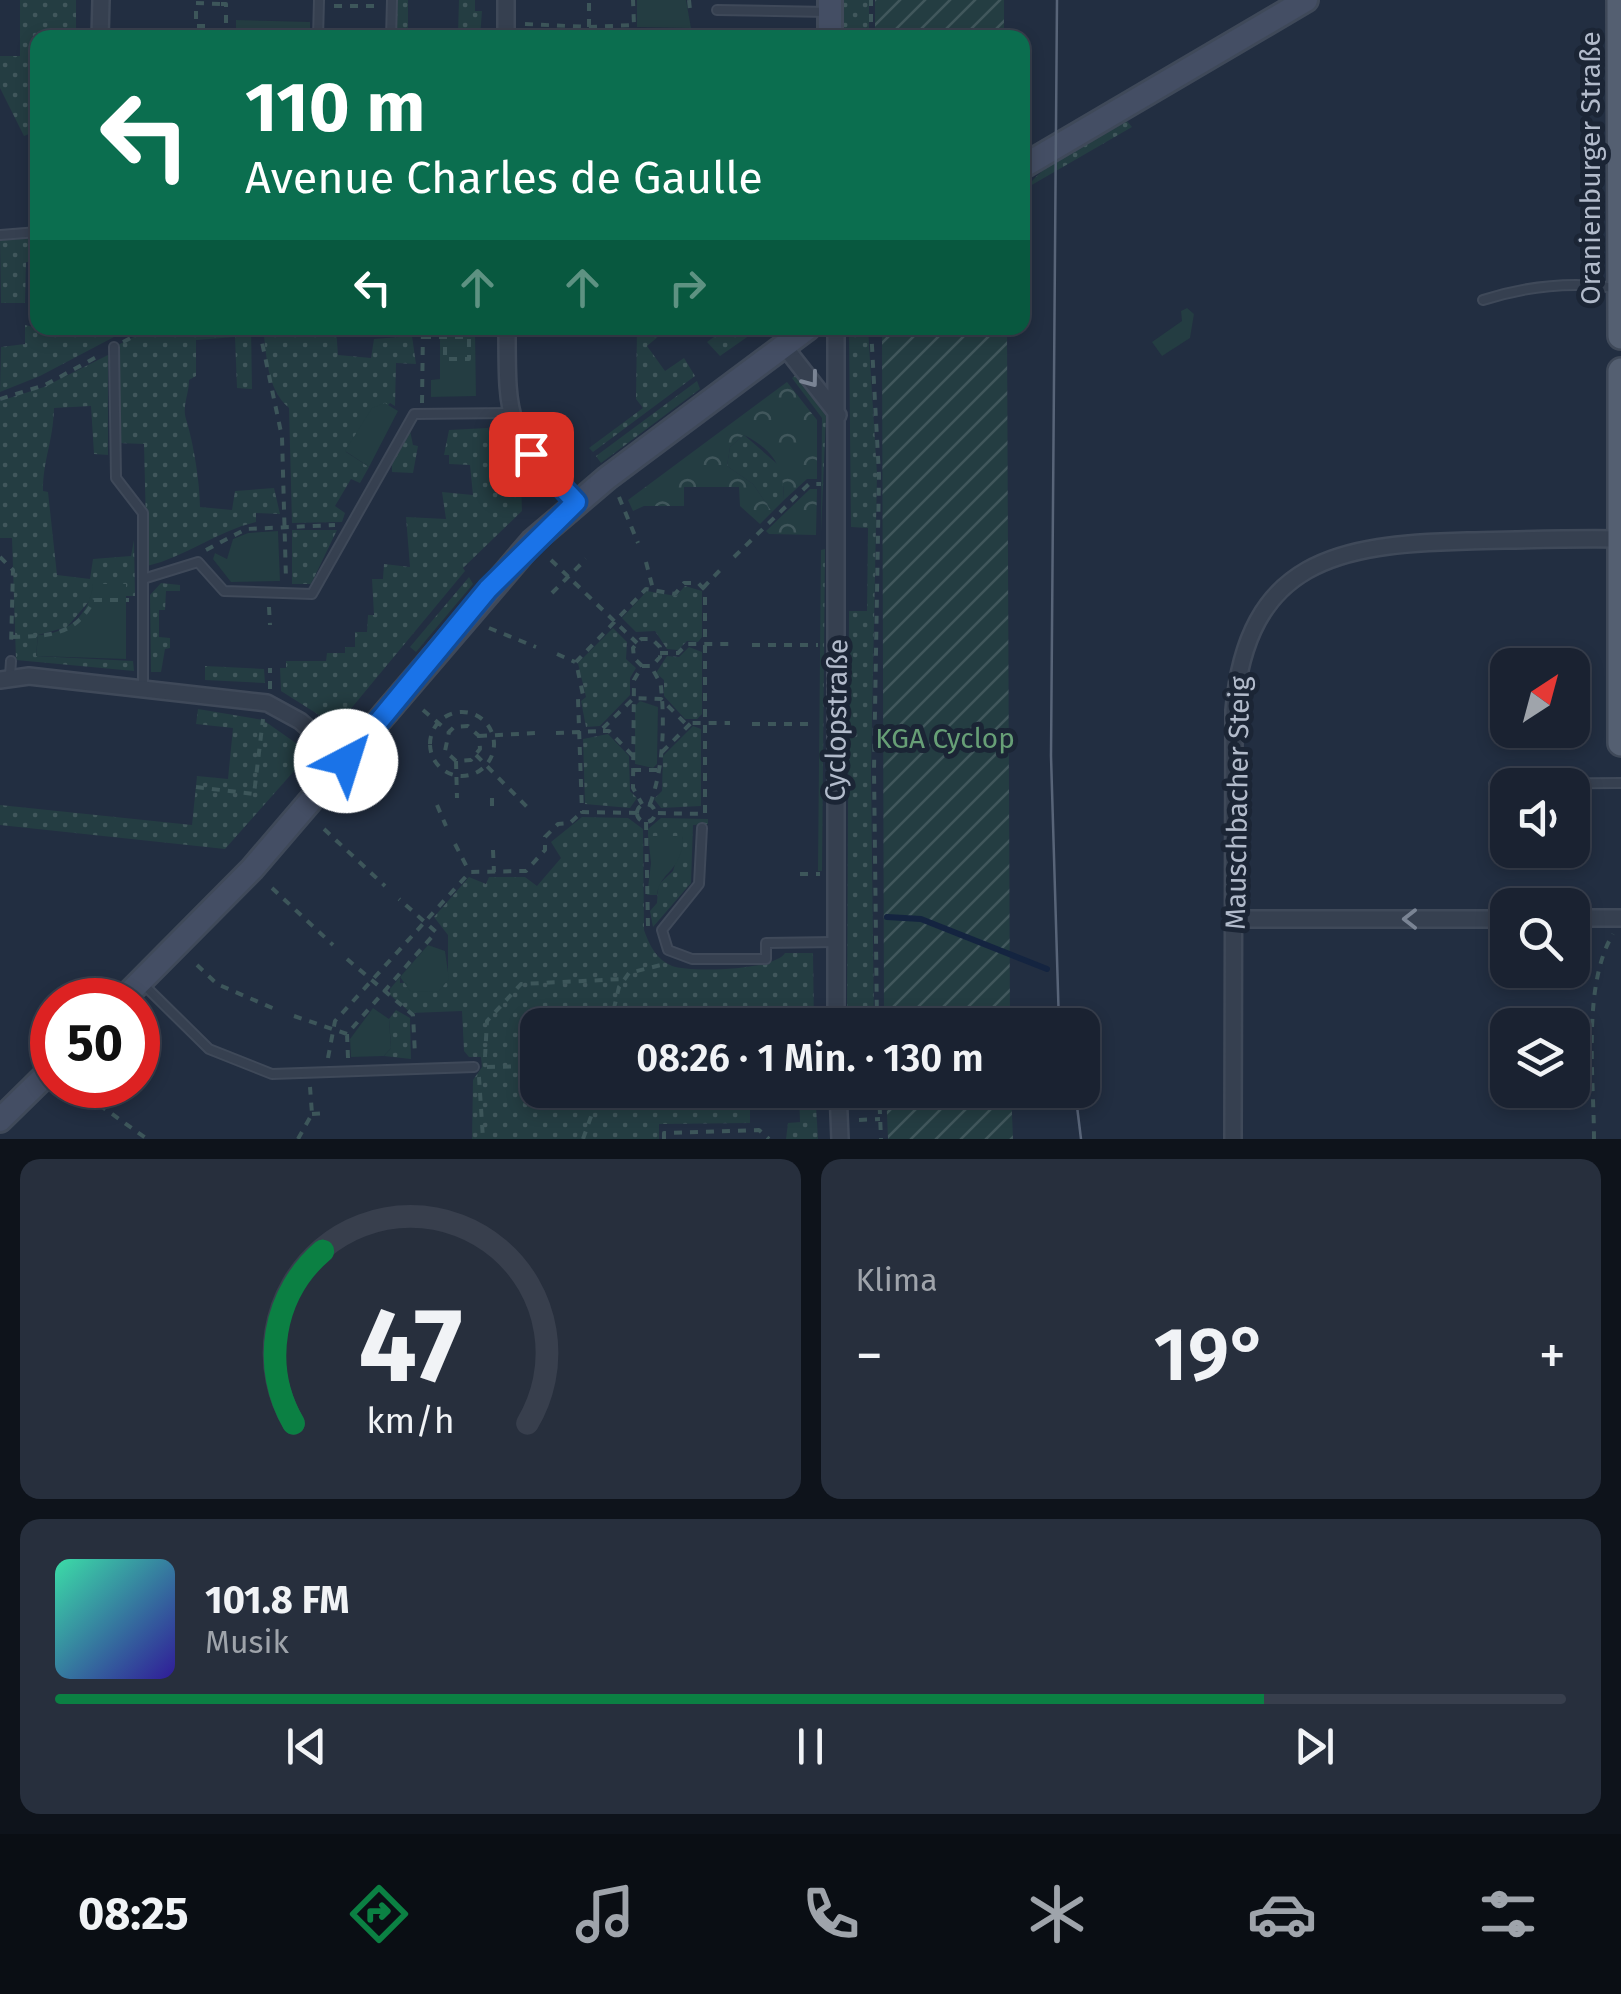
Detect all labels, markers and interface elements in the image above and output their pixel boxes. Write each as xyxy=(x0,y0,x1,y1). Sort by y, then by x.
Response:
street label: Oranienburger Straße xyxy=(1574,31,1607,305)
text: 110 m xyxy=(245,66,425,150)
icon: left xyxy=(80,70,210,200)
text: Avenue Charles de Gaulle xyxy=(245,151,763,205)
icon: left xyxy=(345,260,400,315)
icon: ahead xyxy=(450,260,505,315)
icon: ahead xyxy=(555,260,610,315)
icon: right xyxy=(660,260,715,315)
one-way arrow xyxy=(799,369,817,387)
pin xyxy=(489,412,574,497)
icon: arrive xyxy=(504,427,559,482)
street label: Cyclopstraße xyxy=(819,638,854,802)
north arrow xyxy=(1490,648,1590,748)
map controls xyxy=(1490,648,1590,1108)
street label: Mauschbacher Steig xyxy=(1219,675,1256,930)
position arrow xyxy=(294,709,398,813)
park label: KGA Cyclop xyxy=(875,722,1015,755)
button: sound xyxy=(1490,768,1590,868)
button: search xyxy=(1490,888,1590,988)
one-way arrow xyxy=(1402,908,1418,930)
speed limit sign: 50 xyxy=(30,978,160,1108)
button: layers xyxy=(1490,1008,1590,1108)
text: 08:26 · 1 Min. · 130 m xyxy=(636,1035,984,1081)
text: Klima xyxy=(856,1261,938,1299)
text: 47 xyxy=(358,1284,463,1409)
text: 19° xyxy=(1153,1310,1268,1400)
text: − xyxy=(856,1323,883,1389)
text: + xyxy=(1539,1323,1566,1389)
text: km/h xyxy=(366,1400,454,1442)
text: 101.8 FM xyxy=(205,1577,349,1623)
text: Musik xyxy=(205,1623,289,1661)
icon: previous xyxy=(279,1719,334,1774)
icon: pause xyxy=(783,1719,838,1774)
icon: next xyxy=(1287,1719,1342,1774)
icon: directions xyxy=(344,1879,414,1949)
icon: music xyxy=(570,1879,640,1949)
icon: phone xyxy=(796,1879,866,1949)
icon: climate xyxy=(1022,1879,1092,1949)
icon: car xyxy=(1247,1879,1317,1949)
icon: filters xyxy=(1473,1879,1543,1949)
text: 08:25 xyxy=(78,1887,189,1941)

